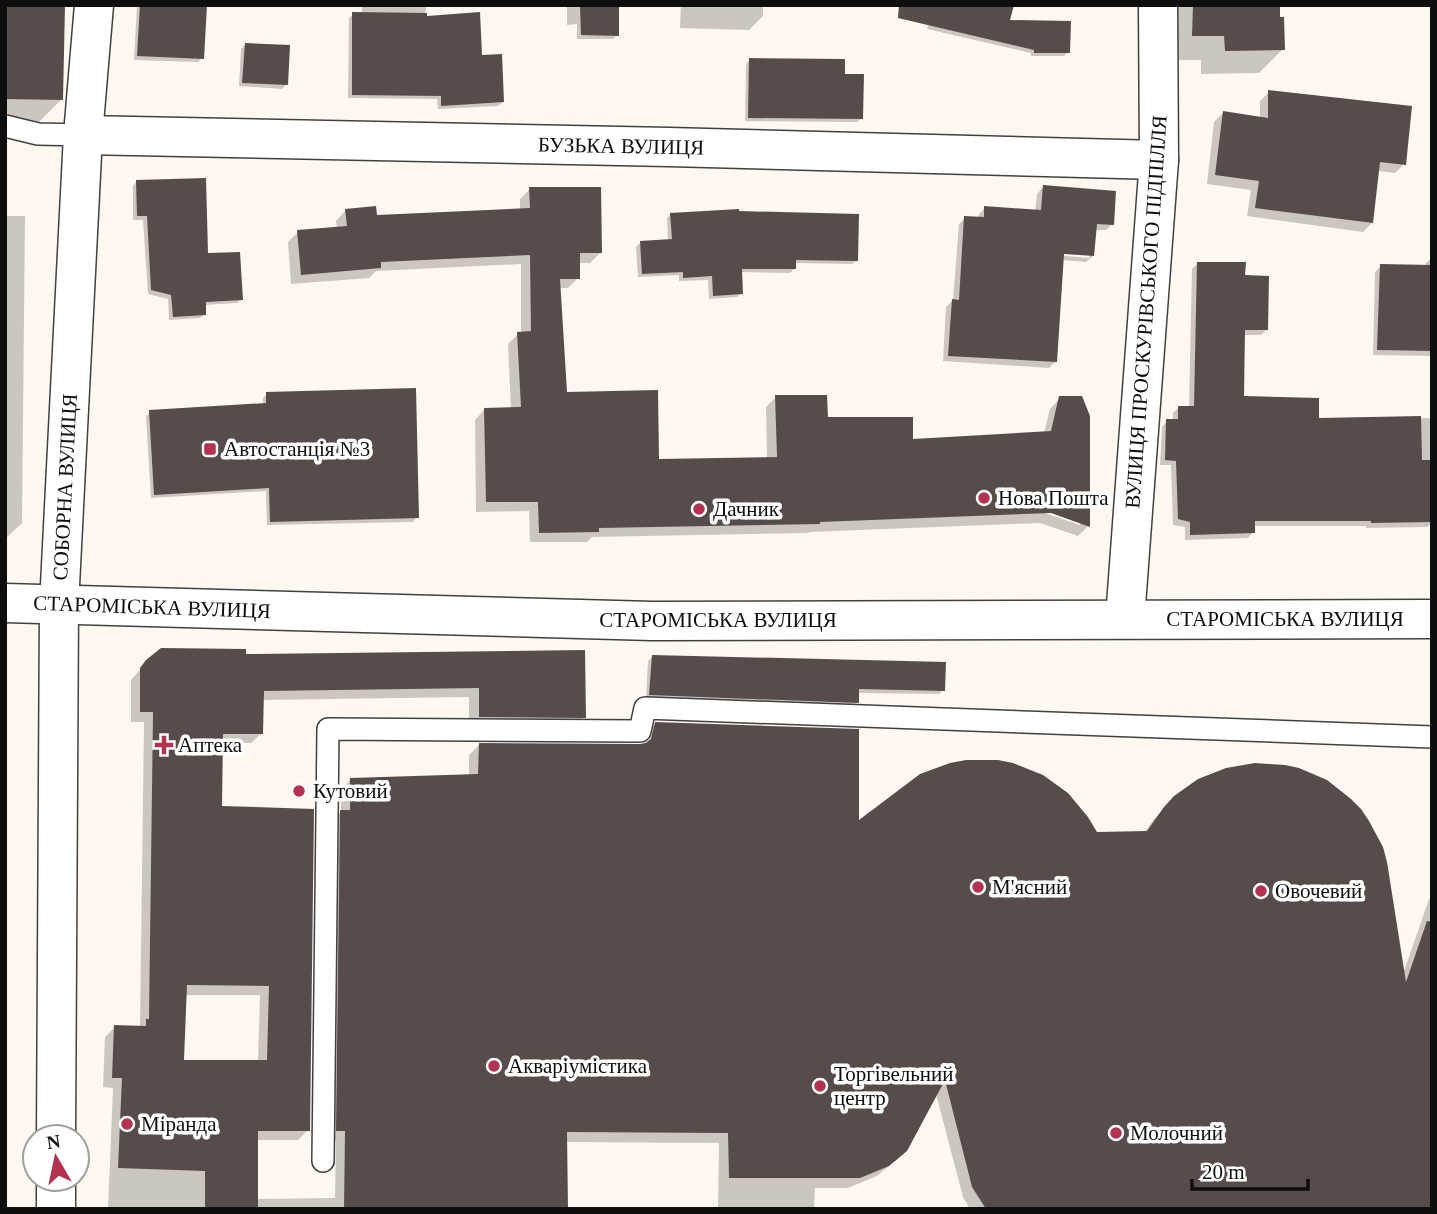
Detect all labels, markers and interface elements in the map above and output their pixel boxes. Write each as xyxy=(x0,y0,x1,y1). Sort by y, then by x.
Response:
street label: ВУЛИЦЯ ПРОСКУРІВСЬКОГО ПІДПІЛЛЯ xyxy=(1120,115,1172,509)
street label: БУЗЬКА ВУЛИЦЯ xyxy=(538,133,704,159)
street label: СОБОРНА ВУЛИЦЯ xyxy=(48,393,82,581)
place label: Автостанція №3 xyxy=(224,437,370,461)
marker: Автостанція №3 xyxy=(202,441,218,457)
place label: Нова Пошта xyxy=(998,486,1109,510)
marker: Нова Пошта xyxy=(976,490,992,506)
place label: Дачник xyxy=(713,497,780,521)
marker: Дачник xyxy=(691,501,707,517)
street label: СТАРОМІСЬКА ВУЛИЦЯ xyxy=(33,591,271,623)
street label: СТАРОМІСЬКА ВУЛИЦЯ xyxy=(1166,607,1404,631)
street label: СТАРОМІСЬКА ВУЛИЦЯ xyxy=(599,608,837,632)
place label: Аптека xyxy=(178,733,243,757)
marker: Аптека xyxy=(156,737,172,753)
place label: Кутовий xyxy=(313,779,388,803)
marker: Кутовий xyxy=(291,783,307,799)
place label: М'ясний xyxy=(992,875,1067,899)
marker: М'ясний xyxy=(970,879,986,895)
place label: Овочевий xyxy=(1275,879,1362,903)
marker: Овочевий xyxy=(1253,883,1269,899)
place label: Акваріумістика xyxy=(508,1054,648,1078)
marker: Акваріумістика xyxy=(486,1058,502,1074)
place label: Торгівельний центр xyxy=(834,1062,954,1110)
marker: Торгівельний центр xyxy=(812,1078,828,1094)
place label: Міранда xyxy=(141,1112,217,1136)
marker: Міранда xyxy=(119,1116,135,1132)
place label: Молочний xyxy=(1130,1121,1223,1145)
north arrow xyxy=(21,1123,91,1193)
marker: Молочний xyxy=(1108,1125,1124,1141)
text: N xyxy=(45,1130,62,1153)
scale bar xyxy=(1192,1148,1308,1192)
text: 20 m xyxy=(1202,1160,1245,1184)

